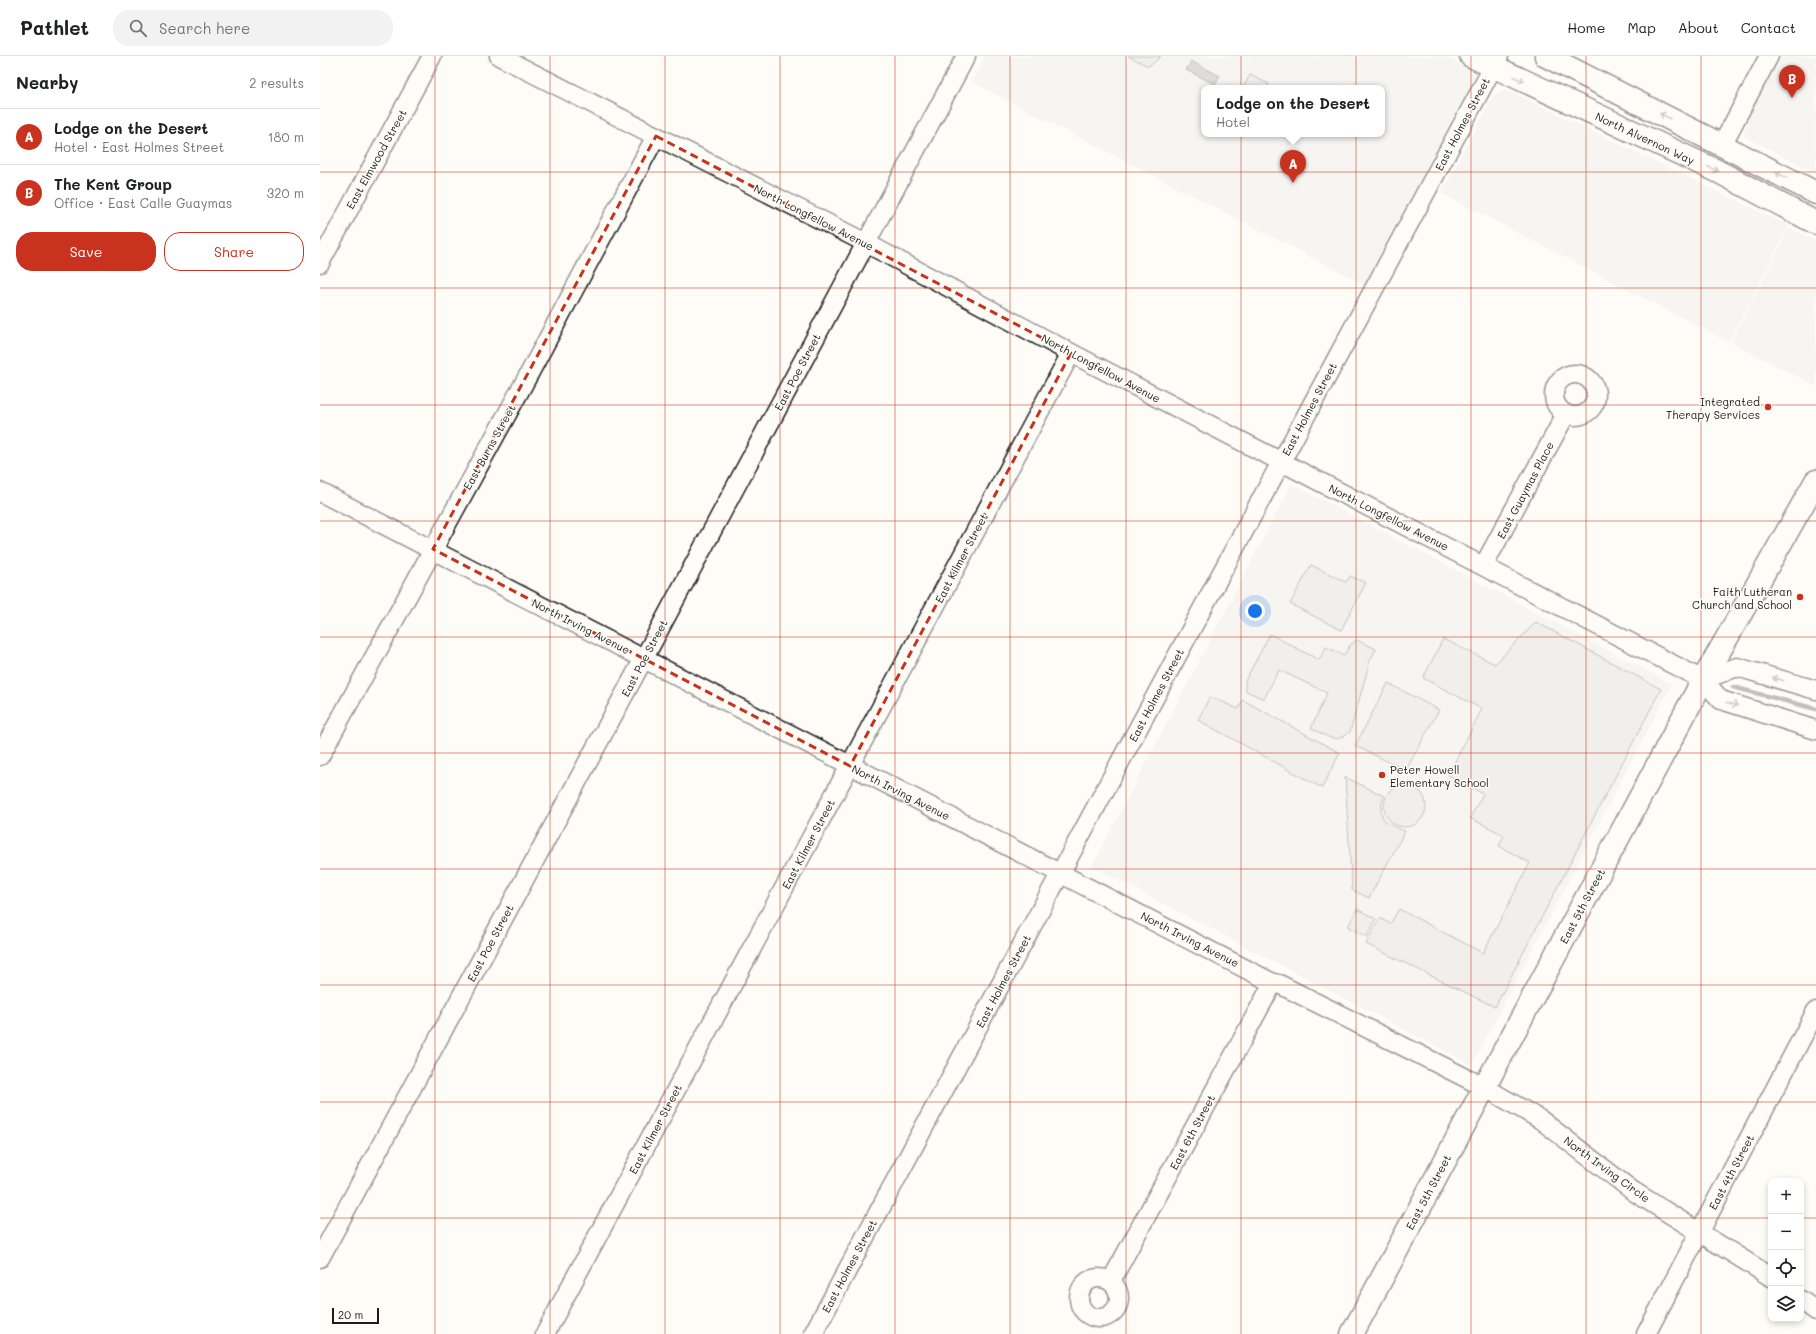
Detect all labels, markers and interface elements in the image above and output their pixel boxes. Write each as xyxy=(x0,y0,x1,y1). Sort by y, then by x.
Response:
search box xyxy=(113,10,393,46)
text: Pathlet xyxy=(20,15,89,40)
icon: search xyxy=(127,17,149,39)
text: Search here xyxy=(159,18,250,38)
text: Home xyxy=(1567,18,1605,37)
text: Map xyxy=(1627,18,1656,37)
text: About xyxy=(1678,18,1719,37)
text: Contact xyxy=(1741,18,1796,37)
pin: B xyxy=(1779,65,1805,98)
text: Nearby xyxy=(16,71,78,93)
text: 2 results xyxy=(249,74,304,91)
street label: East Holmes Street xyxy=(1431,75,1493,173)
one-way arrow xyxy=(1512,76,1524,83)
popup xyxy=(1201,85,1385,137)
text: Lodge on the Desert xyxy=(1216,93,1370,113)
street label: East Elmwood Street xyxy=(342,106,410,212)
street label: North Alvernon Way xyxy=(1593,108,1697,168)
one-way arrow xyxy=(1660,112,1672,120)
text: Hotel xyxy=(1216,113,1250,130)
text: Lodge on the Desert xyxy=(54,118,208,138)
text: A xyxy=(24,128,34,145)
text: 180 m xyxy=(268,128,304,145)
text: Hotel · East Holmes Street xyxy=(54,138,224,155)
pin: A xyxy=(1280,150,1306,183)
one-way arrow xyxy=(1707,166,1719,173)
one-way arrow xyxy=(1775,171,1787,178)
text: The Kent Group xyxy=(54,174,172,194)
street label: North Longfellow Avenue xyxy=(751,180,877,254)
text: B xyxy=(25,184,33,201)
text: 320 m xyxy=(267,184,304,201)
text: Office · East Calle Guaymas xyxy=(54,194,232,211)
button: Save xyxy=(16,232,156,271)
button: Share xyxy=(164,232,304,271)
street label: North Longfellow Avenue xyxy=(1039,330,1163,406)
street label: East Poe Street xyxy=(770,331,824,413)
street label: East Holmes Street xyxy=(1278,360,1340,458)
place label: Integrated Therapy Services xyxy=(1666,394,1760,422)
street label: East Burns Street xyxy=(459,402,519,492)
marker: Integrated Therapy Services xyxy=(1763,402,1773,412)
street label: East Guaymas Place xyxy=(1493,439,1557,541)
street label: North Longfellow Avenue xyxy=(1326,480,1452,554)
street label: East Kilmer Street xyxy=(931,511,991,605)
place label: Faith Lutheran Church and School xyxy=(1692,584,1792,612)
marker: Faith Lutheran Church and School xyxy=(1795,592,1805,602)
street label: North Irving Avenue xyxy=(529,595,633,657)
your location xyxy=(1245,601,1265,621)
street label: East Poe Street xyxy=(617,617,671,699)
street label: East Holmes Street xyxy=(1125,646,1187,744)
one-way arrow xyxy=(1772,675,1785,682)
one-way arrow xyxy=(1725,701,1738,708)
street label: North Irving Avenue xyxy=(849,761,953,823)
place label: Peter Howell Elementary School xyxy=(1390,762,1489,790)
marker: Peter Howell Elementary School xyxy=(1377,770,1387,780)
street label: East Kilmer Street xyxy=(778,797,838,891)
street label: East 5th Street xyxy=(1556,866,1608,946)
street label: East Poe Street xyxy=(463,902,517,984)
street label: North Irving Avenue xyxy=(1138,908,1242,970)
street label: East Holmes Street xyxy=(972,932,1034,1030)
street label: East Kilmer Street xyxy=(625,1082,685,1176)
street label: East 6th Street xyxy=(1166,1092,1218,1172)
street label: East 4th Street xyxy=(1705,1132,1757,1212)
street label: North Irving Circle xyxy=(1561,1133,1653,1205)
street label: East 5th Street xyxy=(1402,1152,1454,1232)
map controls xyxy=(1768,1178,1804,1322)
button: + xyxy=(1768,1178,1804,1214)
button: − xyxy=(1768,1214,1804,1250)
street label: East Holmes Street xyxy=(818,1217,880,1315)
button: locate xyxy=(1768,1250,1804,1286)
button: layers xyxy=(1768,1286,1804,1322)
scale bar xyxy=(332,1306,379,1325)
text: 20 m xyxy=(338,1307,363,1322)

